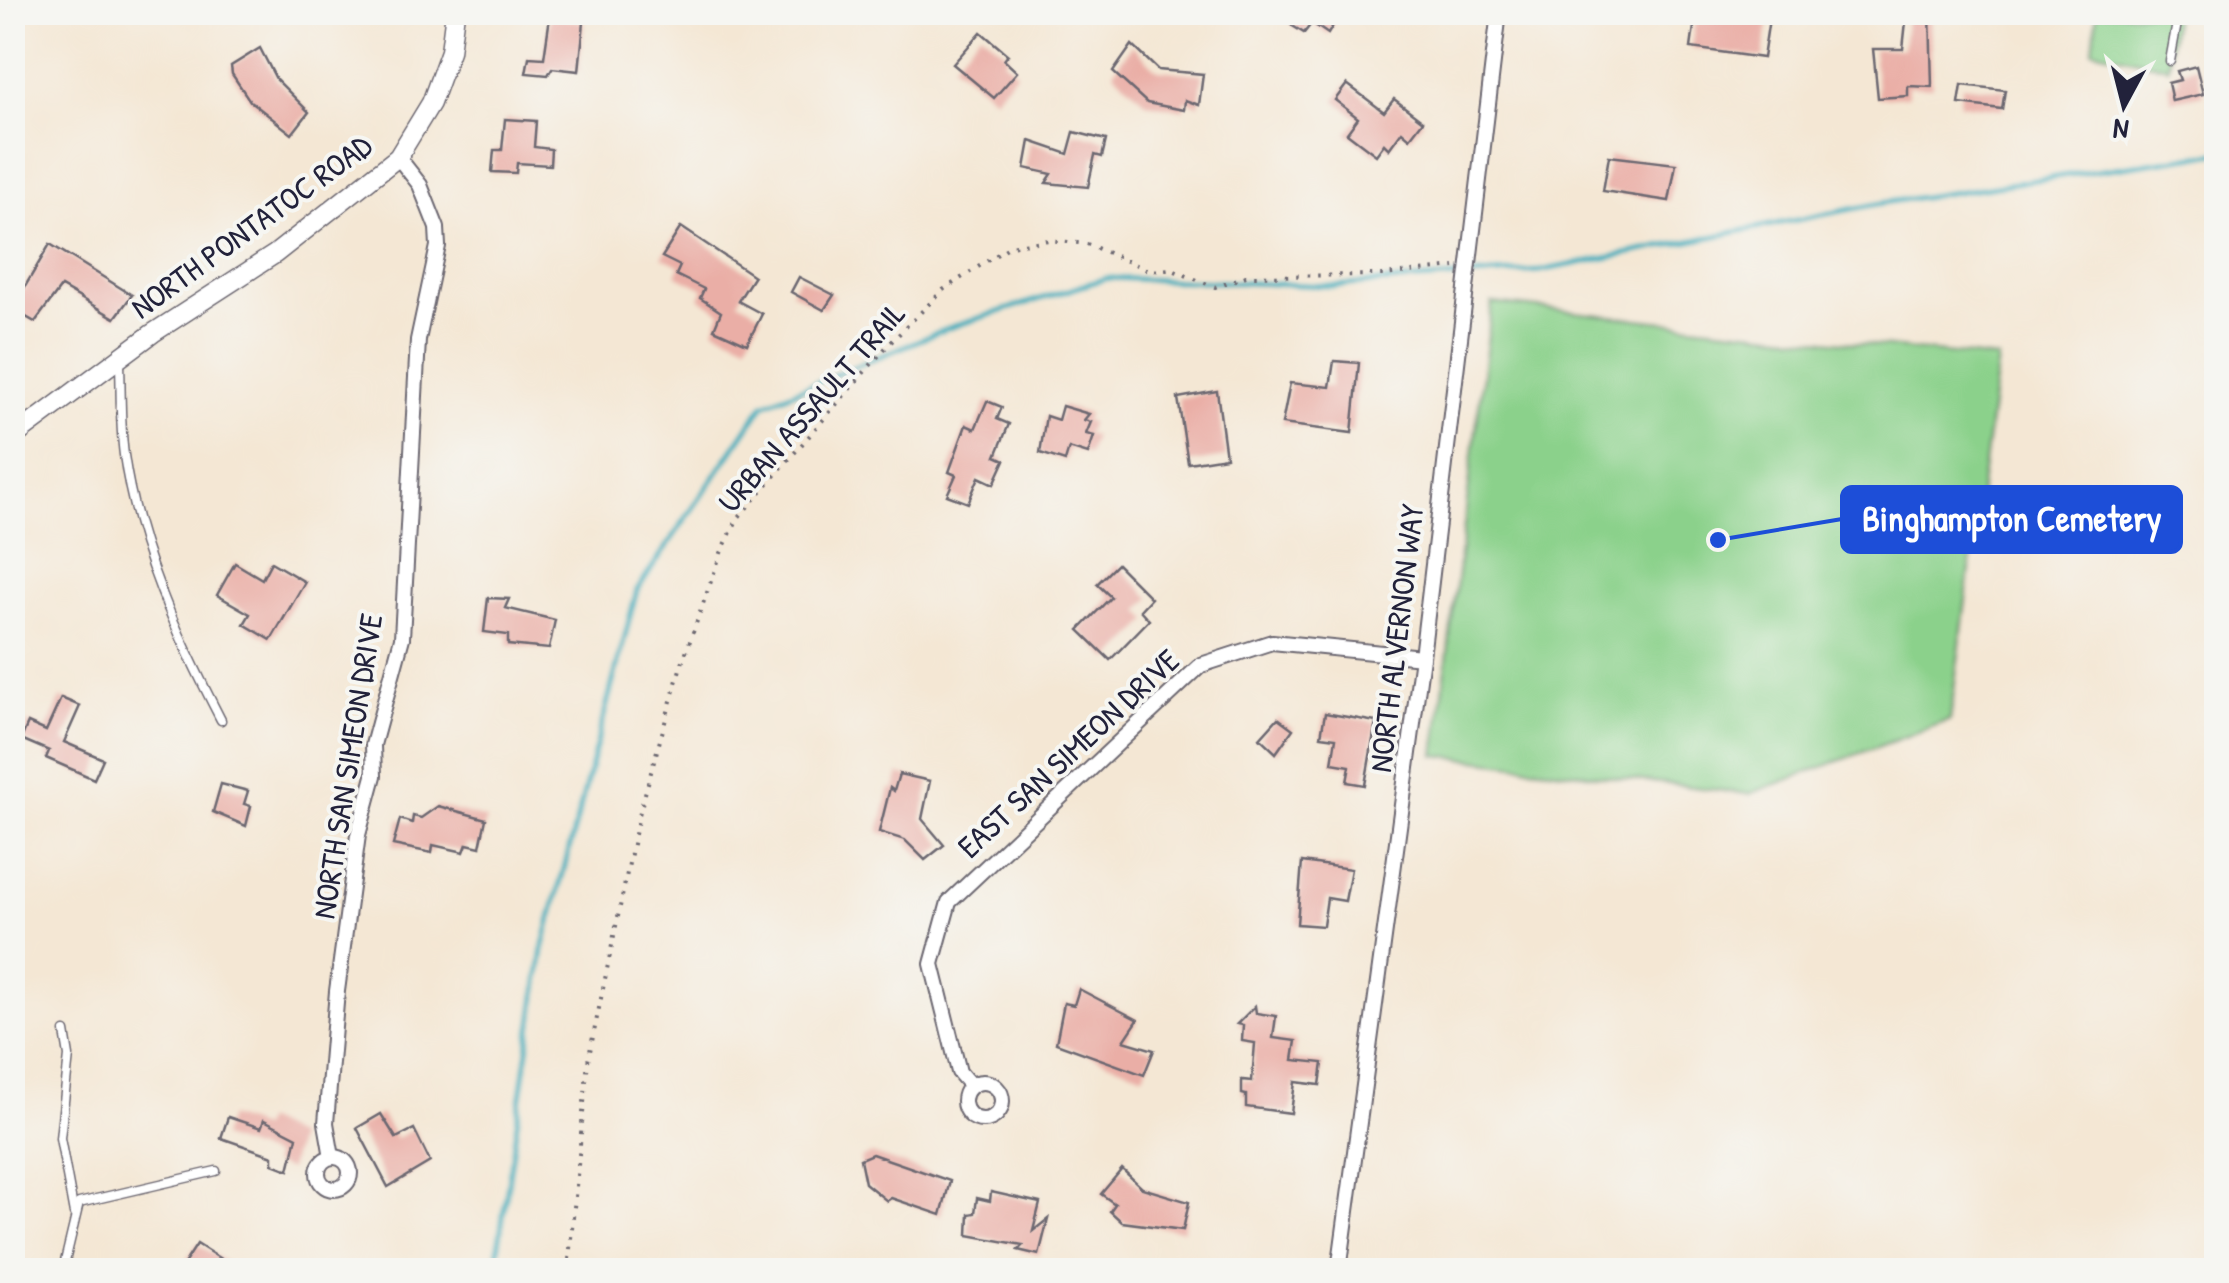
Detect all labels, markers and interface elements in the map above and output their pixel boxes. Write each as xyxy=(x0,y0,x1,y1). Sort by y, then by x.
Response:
north arrow xyxy=(2074,55,2174,155)
text: N xyxy=(2111,110,2131,150)
street label: NORTH PONTATOC ROAD xyxy=(122,124,380,328)
street label: URBAN ASSAULT TRAIL xyxy=(708,293,914,521)
callout: Binghampton Cemetery xyxy=(1842,487,2181,552)
text: Binghampton Cemetery xyxy=(1862,495,2162,543)
street label: NORTH ALVERNON WAY xyxy=(1358,502,1434,774)
street label: NORTH SAN SIMEON DRIVE xyxy=(302,610,392,922)
street label: EAST SAN SIMEON DRIVE xyxy=(948,639,1188,867)

